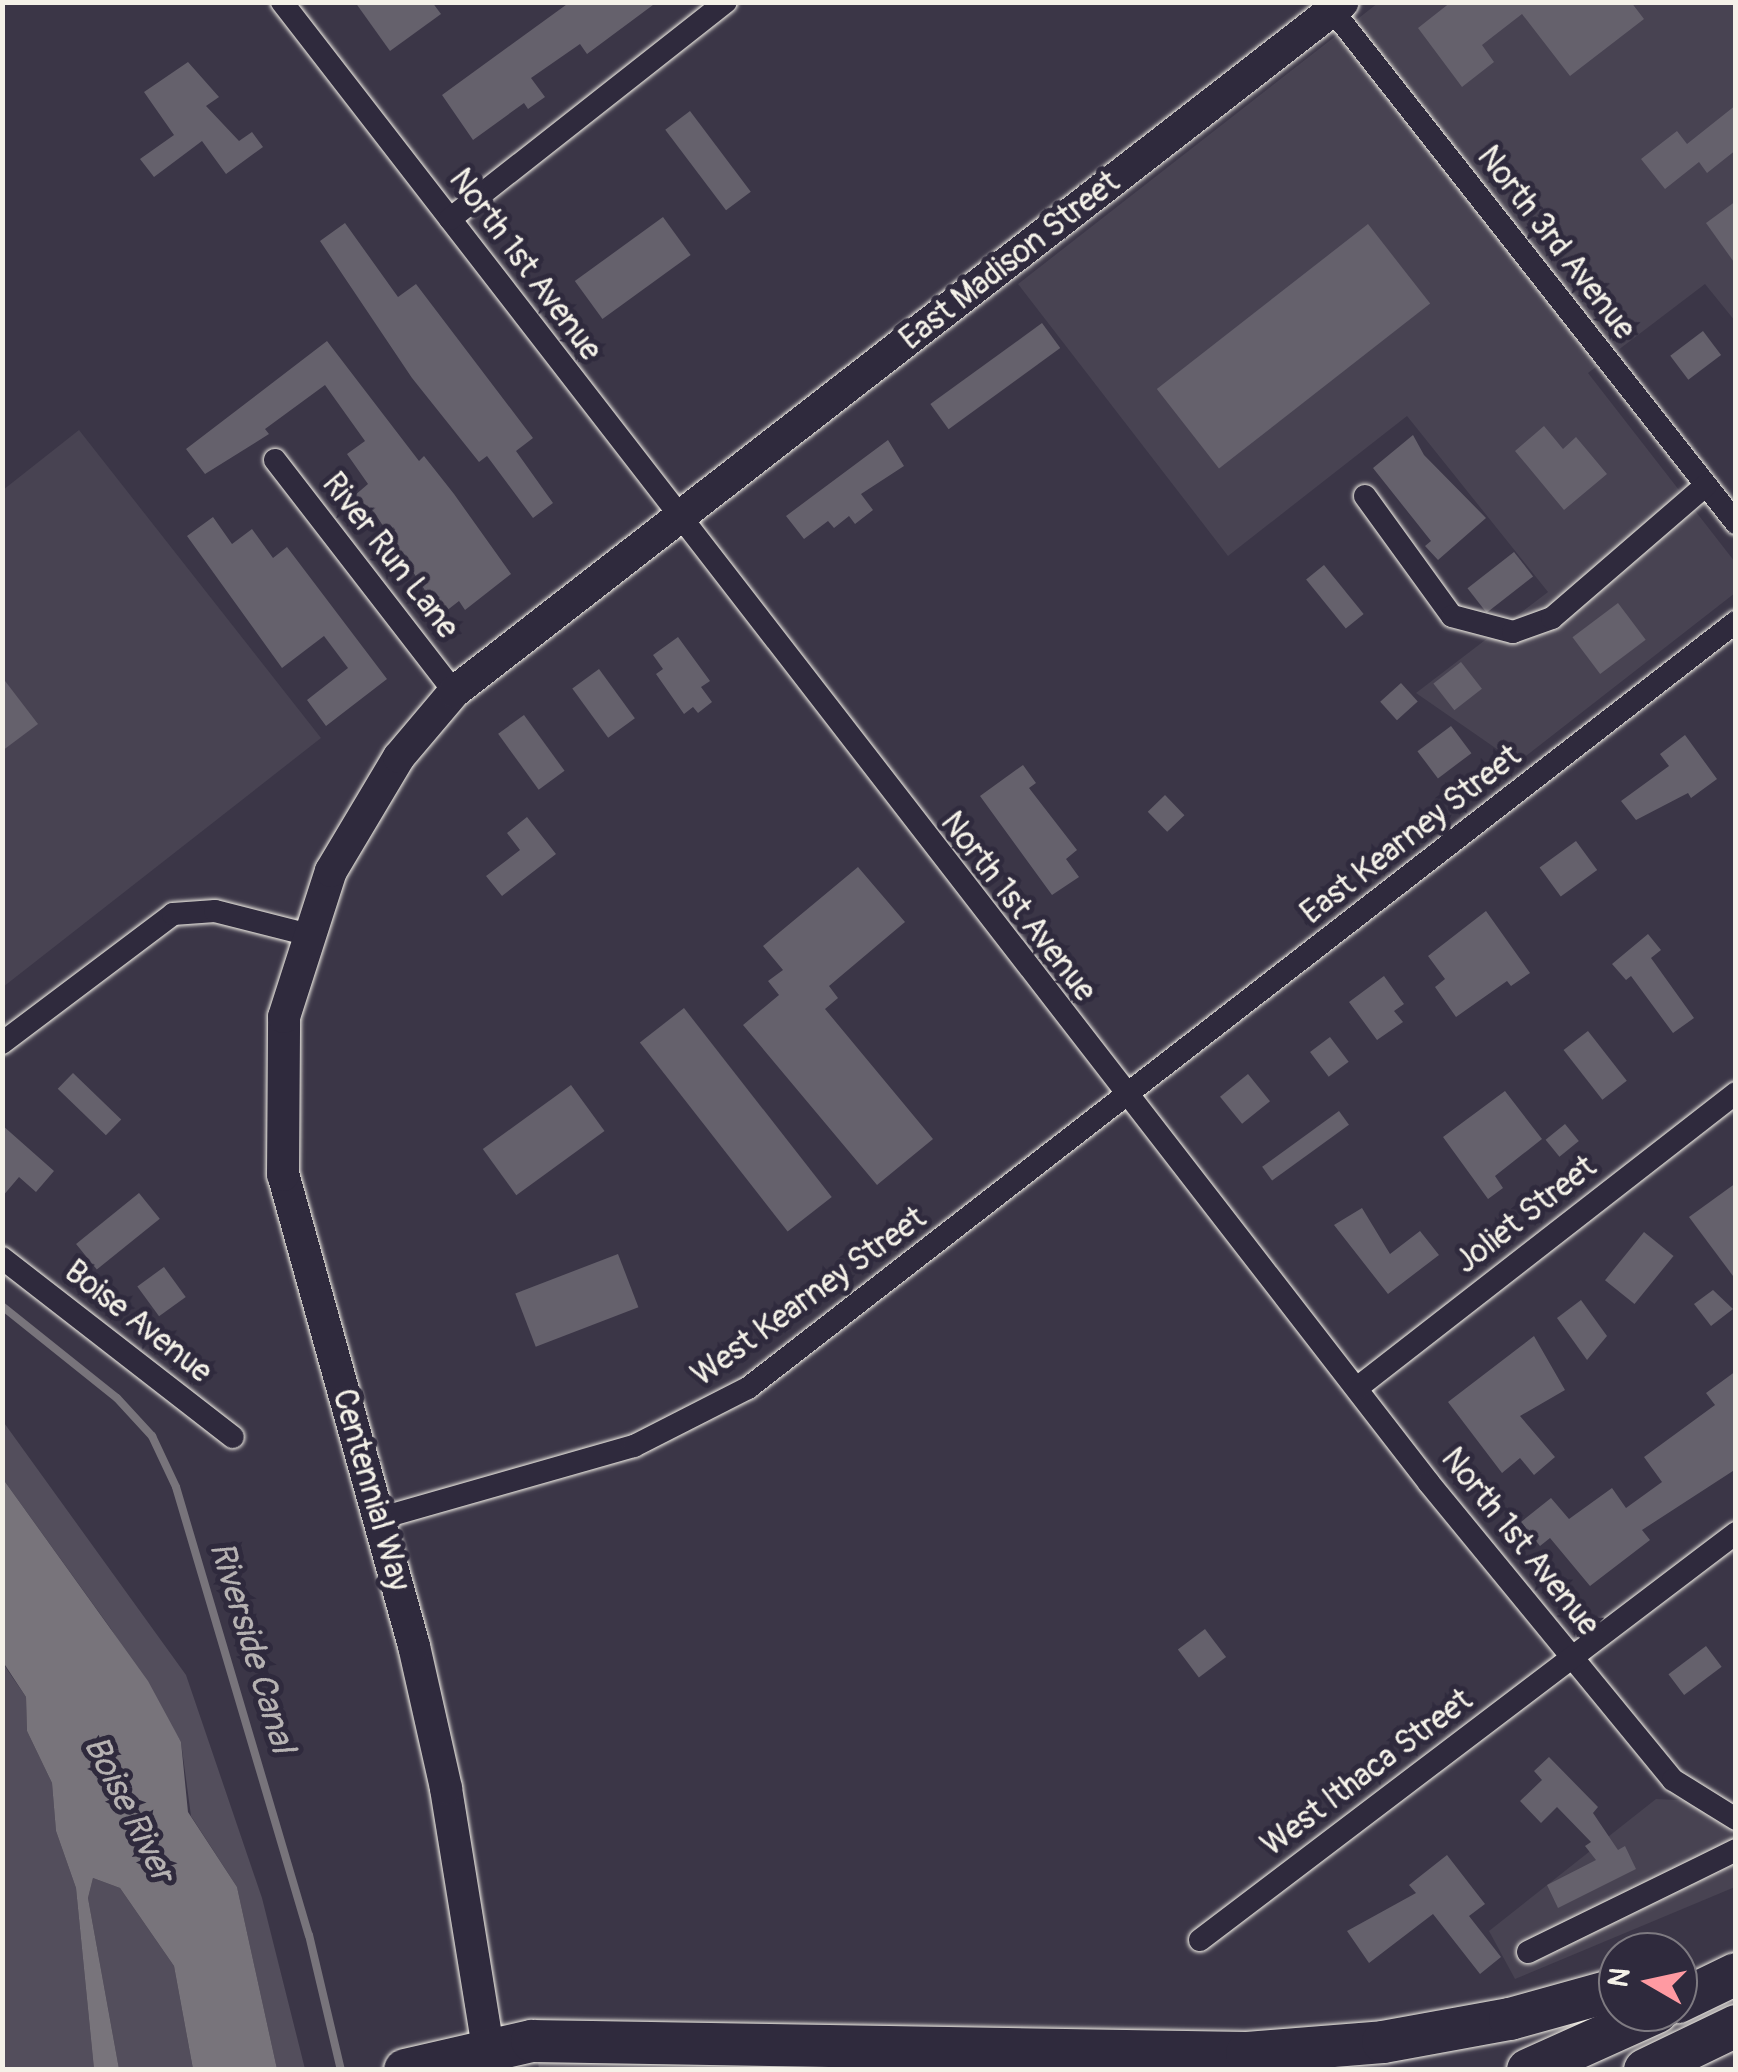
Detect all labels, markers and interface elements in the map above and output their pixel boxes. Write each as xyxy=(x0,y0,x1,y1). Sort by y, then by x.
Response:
street label: North 3rd Avenue xyxy=(1469,139,1643,347)
street label: North 1st Avenue xyxy=(440,162,610,368)
street label: East Madison Street xyxy=(893,163,1127,359)
street label: River Run Lane xyxy=(314,466,466,646)
street label: East Kearney Street xyxy=(1293,737,1529,933)
street label: North 1st Avenue xyxy=(932,805,1104,1009)
street label: Joliet Street xyxy=(1448,1148,1604,1282)
street label: West Kearney Street xyxy=(684,1199,934,1395)
street label: Boise Avenue xyxy=(57,1253,219,1391)
street label: Centennial Way xyxy=(324,1385,418,1595)
street label: North 1st Avenue xyxy=(1433,1441,1607,1643)
water label: Riverside Canal xyxy=(200,1536,304,1758)
street label: West Ithaca Street xyxy=(1254,1681,1480,1865)
water label: Boise River xyxy=(74,1729,184,1889)
north arrow xyxy=(1598,1932,1698,2032)
text: N xyxy=(1601,1965,1639,1990)

